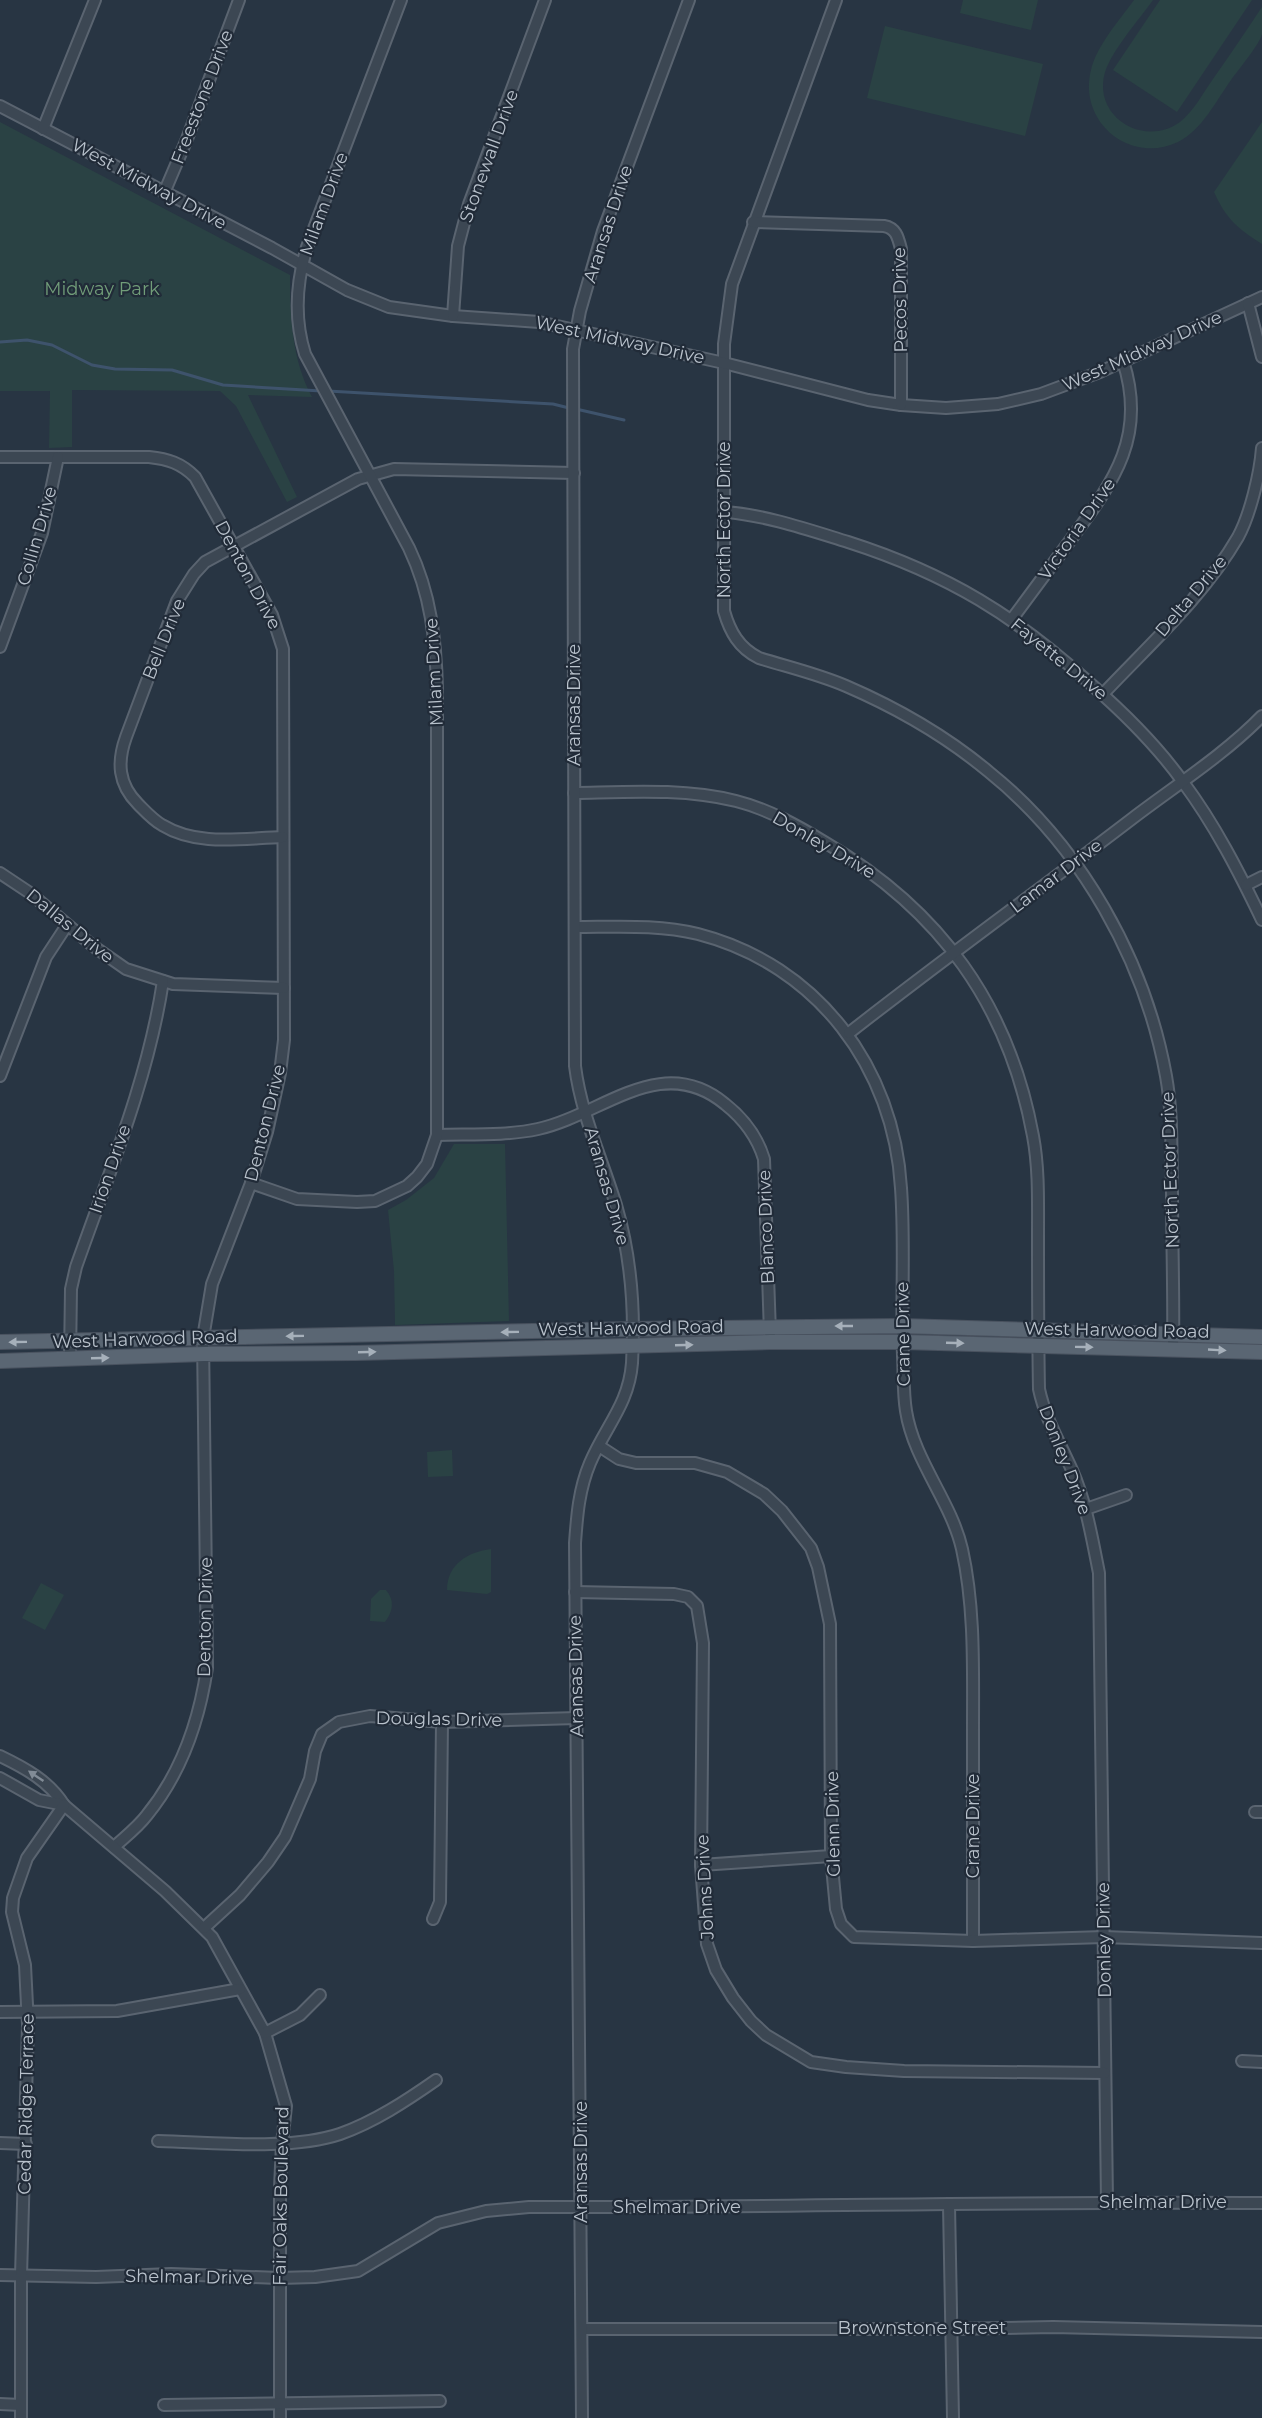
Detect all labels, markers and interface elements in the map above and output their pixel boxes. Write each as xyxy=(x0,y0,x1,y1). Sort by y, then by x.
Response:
street label: Freestone Drive xyxy=(166,27,238,167)
street label: Stonewall Drive xyxy=(455,86,523,225)
street label: West Midway Drive xyxy=(68,134,230,234)
street label: Milam Drive xyxy=(295,149,353,259)
street label: Aransas Drive xyxy=(579,162,637,286)
street label: Pecos Drive xyxy=(888,247,912,353)
park label: Midway Park xyxy=(44,278,160,300)
street label: West Midway Drive xyxy=(1059,306,1225,396)
street label: West Midway Drive xyxy=(533,311,707,369)
street label: North Ector Drive xyxy=(713,441,735,599)
street label: Victoria Drive xyxy=(1034,473,1120,584)
street label: Collin Drive xyxy=(12,484,62,588)
street label: Denton Drive xyxy=(210,517,286,633)
street label: Delta Drive xyxy=(1150,551,1232,641)
street label: Bell Drive xyxy=(138,595,190,683)
street label: Fayette Drive xyxy=(1006,613,1112,705)
street label: Milam Drive xyxy=(420,617,448,727)
street label: Aransas Drive xyxy=(563,644,585,766)
street label: Donley Drive xyxy=(768,807,880,883)
street label: Lamar Drive xyxy=(1005,834,1107,918)
street label: Dallas Drive xyxy=(22,884,118,968)
street label: Denton Drive xyxy=(240,1062,290,1184)
street label: North Ector Drive xyxy=(1156,1091,1184,1249)
street label: Irion Drive xyxy=(85,1121,136,1216)
street label: Aransas Drive xyxy=(580,1124,634,1248)
street label: Blanco Drive xyxy=(753,1169,779,1285)
street label: Crane Drive xyxy=(891,1281,915,1387)
street label: West Harwood Road xyxy=(538,1315,724,1341)
street label: West Harwood Road xyxy=(1024,1317,1210,1343)
one-way arrow xyxy=(834,1321,853,1331)
street label: West Harwood Road xyxy=(52,1325,238,1353)
one-way arrow xyxy=(501,1327,520,1336)
one-way arrow xyxy=(285,1332,304,1341)
one-way arrow xyxy=(9,1337,28,1347)
one-way arrow xyxy=(945,1339,964,1348)
one-way arrow xyxy=(674,1340,693,1349)
one-way arrow xyxy=(1075,1342,1094,1352)
one-way arrow xyxy=(1208,1346,1227,1355)
one-way arrow xyxy=(358,1348,377,1357)
one-way arrow xyxy=(91,1353,110,1362)
street label: Donley Drive xyxy=(1034,1402,1096,1518)
street label: Denton Drive xyxy=(193,1557,217,1677)
street label: Aransas Drive xyxy=(564,1615,588,1737)
street label: Douglas Drive xyxy=(375,1707,503,1731)
one-way arrow xyxy=(28,1770,44,1782)
street label: Glenn Drive xyxy=(821,1771,845,1877)
street label: Crane Drive xyxy=(962,1773,984,1878)
street label: Johns Drive xyxy=(691,1834,719,1941)
street label: Donley Drive xyxy=(1092,1882,1116,1998)
street label: Cedar Ridge Terrace xyxy=(13,2013,39,2195)
street label: Aransas Drive xyxy=(570,2101,592,2223)
street label: Fair Oaks Boulevard xyxy=(268,2106,294,2286)
street label: Shelmar Drive xyxy=(1099,2191,1227,2213)
street label: Shelmar Drive xyxy=(613,2196,741,2218)
street label: Shelmar Drive xyxy=(125,2265,253,2289)
street label: Brownstone Street xyxy=(838,2317,1006,2339)

